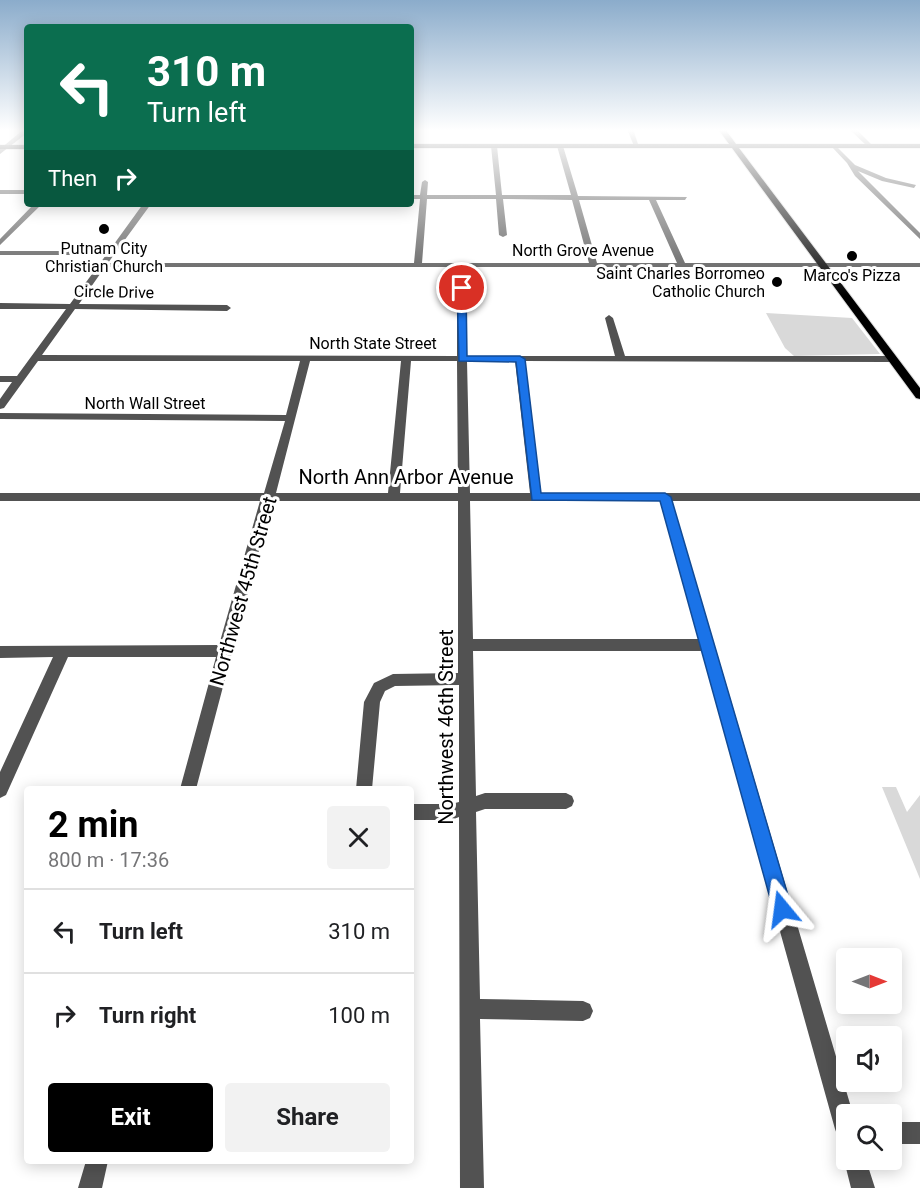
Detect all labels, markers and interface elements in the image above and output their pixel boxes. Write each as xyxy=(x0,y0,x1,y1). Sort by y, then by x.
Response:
text: 310 m xyxy=(147,47,266,96)
icon: left xyxy=(48,48,126,126)
text: Turn left xyxy=(147,97,247,129)
icon: right xyxy=(109,162,142,195)
text: Then xyxy=(48,166,97,191)
marker: Putnam City Christian Church xyxy=(97,222,111,236)
place label: Putnam City Christian Church xyxy=(45,239,163,276)
street label: North Grove Avenue xyxy=(512,241,654,260)
marker: Marco's Pizza xyxy=(845,249,859,263)
pin xyxy=(436,262,487,313)
place label: Saint Charles Borromeo Catholic Church xyxy=(596,264,765,301)
place label: Marco's Pizza xyxy=(803,266,901,285)
icon: arrive xyxy=(445,271,478,304)
marker: Saint Charles Borromeo Catholic Church xyxy=(770,275,784,289)
street label: Circle Drive xyxy=(74,282,154,302)
street label: North State Street xyxy=(309,334,437,353)
street label: North Wall Street xyxy=(85,394,205,413)
street label: North Ann Arbor Avenue xyxy=(298,465,514,489)
street label: Northwest 45th Street xyxy=(204,494,282,688)
street label: Northwest 46th Street xyxy=(434,629,458,825)
text: 2 min xyxy=(48,804,139,846)
button: close xyxy=(327,806,390,869)
text: 800 m · 17:36 xyxy=(48,848,169,872)
position arrow xyxy=(750,877,814,941)
icon: left xyxy=(48,915,81,948)
text: Turn left xyxy=(99,919,183,944)
text: 310 m xyxy=(328,919,390,944)
north arrow xyxy=(836,948,902,1014)
map controls xyxy=(836,948,902,1170)
icon: right xyxy=(48,999,81,1032)
text: Turn right xyxy=(99,1003,196,1028)
text: 100 m xyxy=(328,1003,390,1028)
button: sound xyxy=(836,1026,902,1092)
button: Exit xyxy=(48,1083,213,1152)
button: Share xyxy=(225,1083,390,1152)
button: search xyxy=(836,1104,902,1170)

